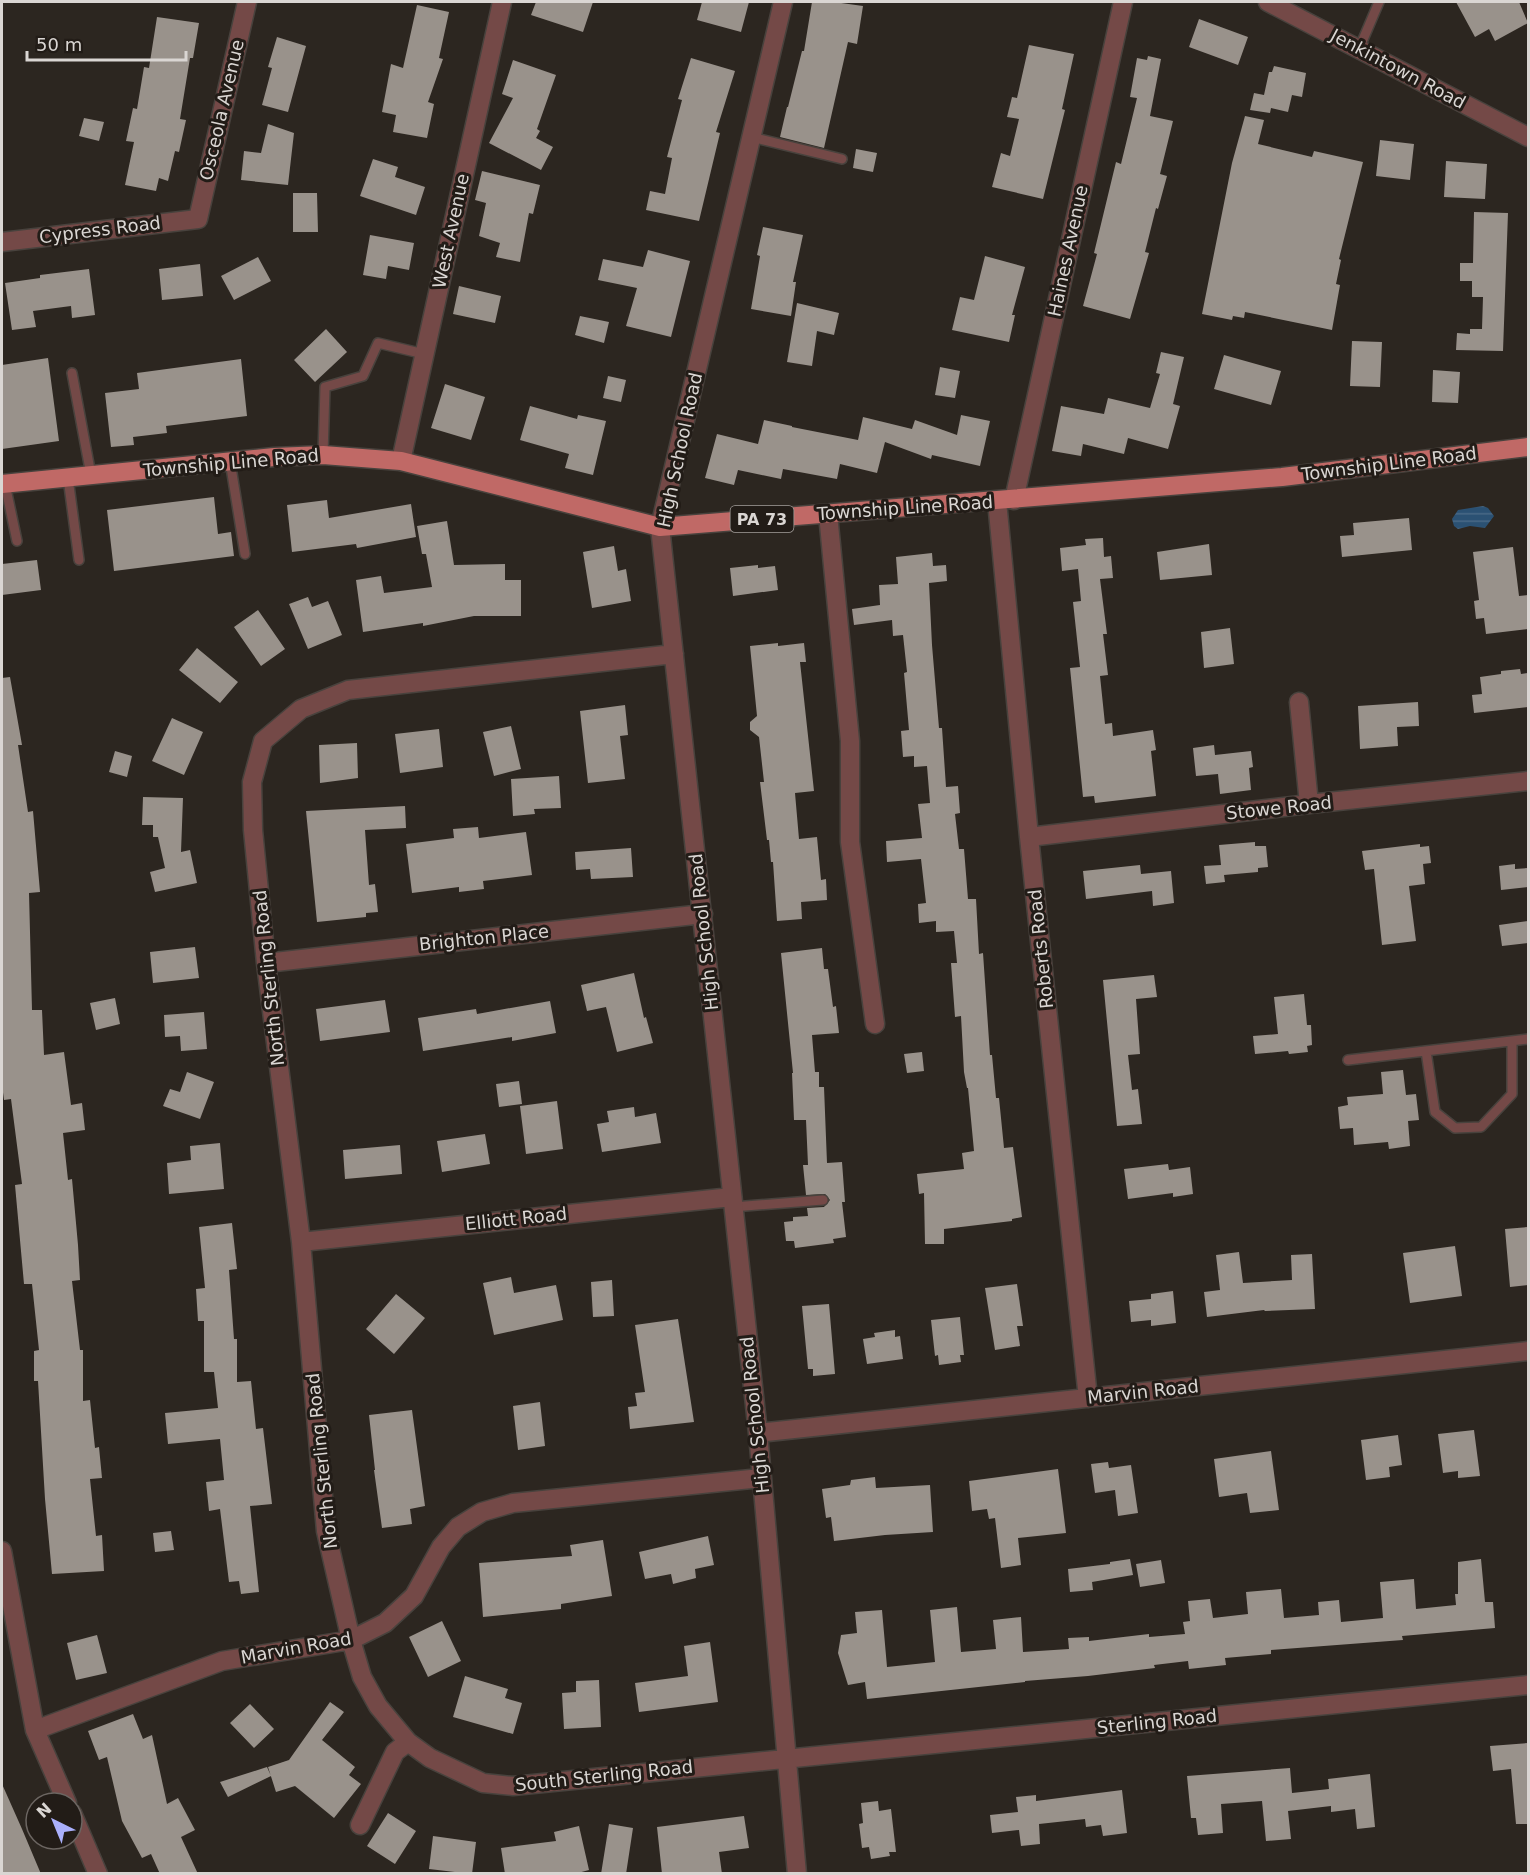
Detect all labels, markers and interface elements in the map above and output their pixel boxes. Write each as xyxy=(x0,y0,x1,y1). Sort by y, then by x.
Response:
scale bar xyxy=(27,24,186,62)
street label: Jenkintown Road xyxy=(1326,24,1469,113)
text: 50 m xyxy=(36,34,82,55)
street label: Osceola Avenue xyxy=(195,37,248,182)
street label: West Avenue xyxy=(428,172,473,290)
street label: Haines Avenue xyxy=(1043,183,1092,319)
street label: Cypress Road xyxy=(38,212,162,247)
street label: High School Road xyxy=(653,371,706,529)
street label: Township Line Road xyxy=(1299,442,1478,485)
street label: Township Line Road xyxy=(141,444,320,481)
street label: Township Line Road xyxy=(815,491,994,524)
road number: PA 73 xyxy=(730,506,794,532)
street label: Stowe Road xyxy=(1225,792,1333,823)
street label: High School Road xyxy=(685,853,722,1012)
street label: Roberts Road xyxy=(1024,888,1057,1010)
street label: North Sterling Road xyxy=(249,889,288,1067)
street label: Brighton Place xyxy=(418,920,550,955)
street label: Elliott Road xyxy=(464,1203,568,1234)
street label: High School Road xyxy=(736,1336,773,1495)
street label: North Sterling Road xyxy=(302,1372,341,1550)
street label: Marvin Road xyxy=(1086,1375,1200,1408)
street label: Marvin Road xyxy=(239,1627,353,1668)
street label: Sterling Road xyxy=(1096,1705,1218,1738)
street label: South Sterling Road xyxy=(514,1756,694,1795)
north arrow xyxy=(24,1791,84,1851)
text: N xyxy=(33,1799,55,1822)

